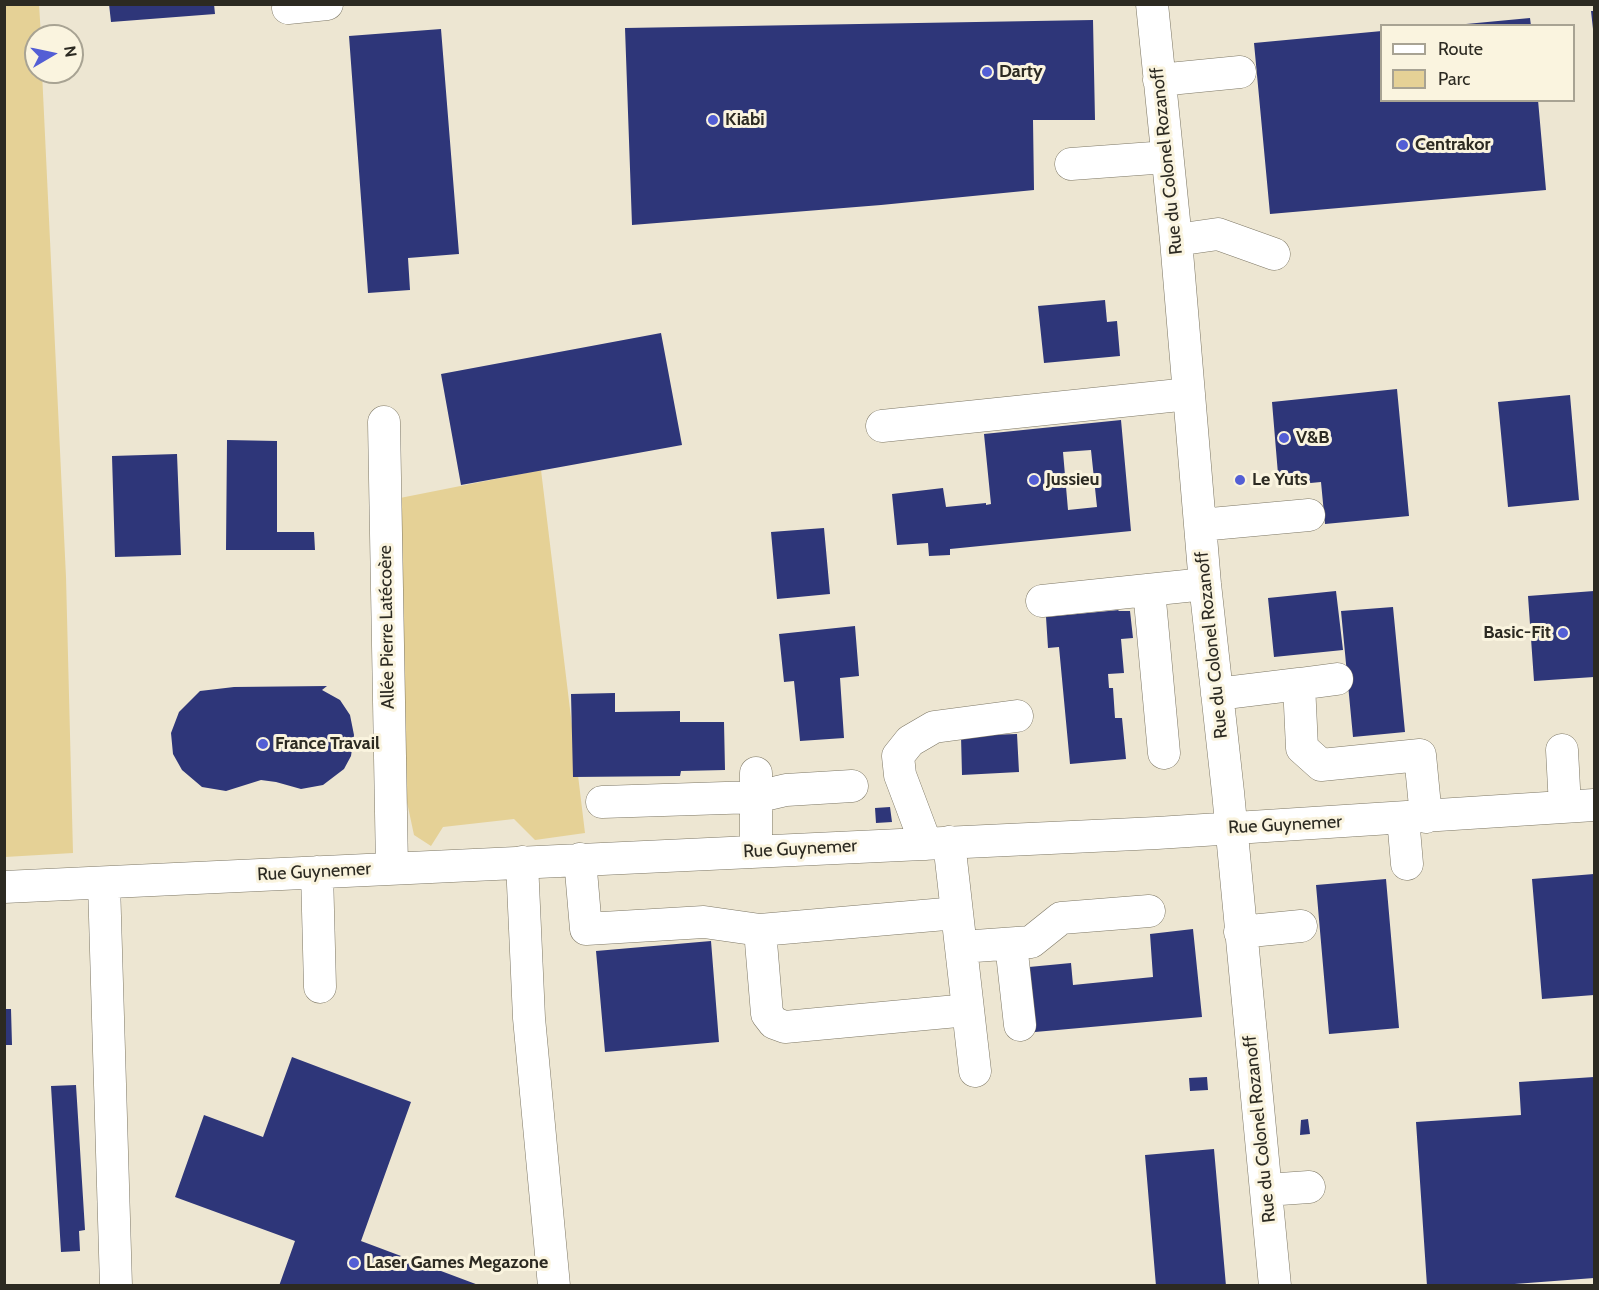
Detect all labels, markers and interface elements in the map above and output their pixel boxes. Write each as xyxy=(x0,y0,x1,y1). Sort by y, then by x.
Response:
north arrow xyxy=(24,24,84,84)
legend xyxy=(1380,24,1575,102)
text: Route xyxy=(1438,38,1483,60)
text: N xyxy=(60,44,81,58)
place label: Darty xyxy=(999,61,1043,83)
marker: Darty xyxy=(980,65,994,79)
street label: Rue du Colonel Rozanoff xyxy=(1146,66,1188,256)
text: Parc xyxy=(1438,68,1470,90)
place label: Kiabi xyxy=(725,109,765,131)
marker: Kiabi xyxy=(706,113,720,127)
place label: Centrakor xyxy=(1415,134,1490,156)
marker: Centrakor xyxy=(1396,138,1410,152)
place label: V&B xyxy=(1296,427,1329,449)
marker: V&B xyxy=(1277,431,1291,445)
place label: Jussieu xyxy=(1046,469,1100,491)
place label: Le Yuts xyxy=(1252,469,1308,491)
marker: Jussieu xyxy=(1027,473,1041,487)
marker: Le Yuts xyxy=(1233,473,1247,487)
street label: Allée Pierre Latécoère xyxy=(375,545,399,709)
street label: Rue du Colonel Rozanoff xyxy=(1191,550,1233,740)
place label: Basic-Fit xyxy=(1483,622,1551,644)
marker: Basic-Fit xyxy=(1556,626,1570,640)
place label: France Travail xyxy=(275,733,380,755)
marker: France Travail xyxy=(256,737,270,751)
street label: Rue Guynemer xyxy=(1228,811,1342,839)
street label: Rue Guynemer xyxy=(743,835,857,863)
street label: Rue Guynemer xyxy=(257,858,371,886)
street label: Rue du Colonel Rozanoff xyxy=(1239,1034,1281,1224)
place label: Laser Games Megazone xyxy=(366,1252,548,1274)
marker: Laser Games Megazone xyxy=(347,1256,361,1270)

